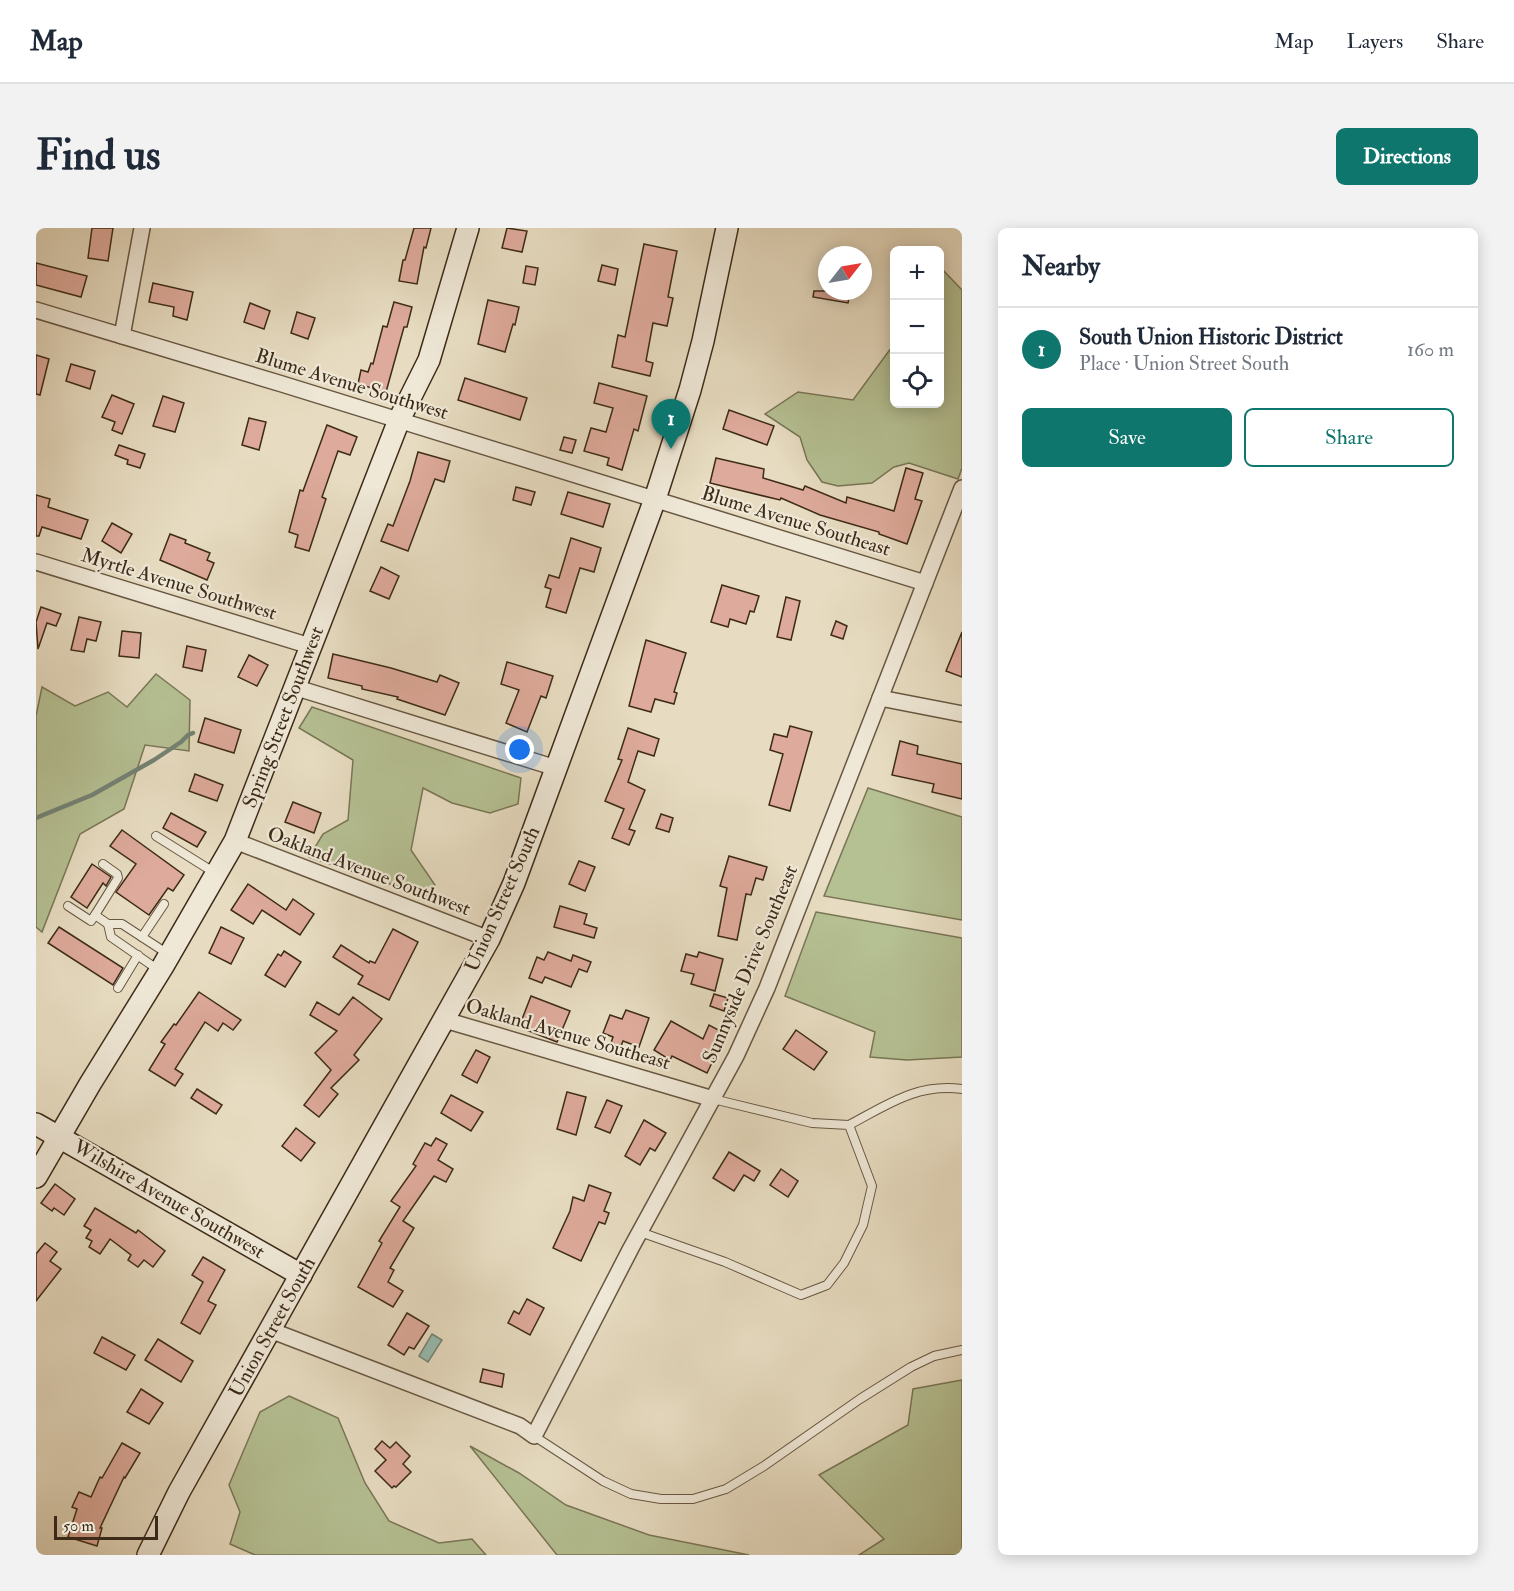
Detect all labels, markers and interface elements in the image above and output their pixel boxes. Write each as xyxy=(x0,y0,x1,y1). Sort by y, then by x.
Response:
text: Map xyxy=(30,24,83,59)
text: Map xyxy=(1274,28,1314,55)
text: Layers xyxy=(1347,28,1403,55)
text: Share xyxy=(1436,28,1484,55)
button: Directions xyxy=(1336,128,1478,185)
text: Find us xyxy=(36,130,160,182)
north arrow xyxy=(818,246,872,300)
map controls xyxy=(890,246,944,408)
button: + xyxy=(890,246,944,300)
text: Nearby xyxy=(1022,251,1100,283)
button: − xyxy=(890,300,944,354)
text: South Union Historic District xyxy=(1079,323,1343,351)
text: 1 xyxy=(1038,337,1045,362)
text: 160 m xyxy=(1407,337,1454,362)
street label: Blume Avenue Southwest xyxy=(253,343,452,425)
text: Place · Union Street South xyxy=(1079,351,1289,376)
button: locate xyxy=(890,354,944,408)
pin: 1 xyxy=(652,400,690,449)
button: Save xyxy=(1022,408,1232,467)
button: Share xyxy=(1244,408,1454,467)
street label: Blume Avenue Southeast xyxy=(698,480,894,562)
street label: Myrtle Avenue Southwest xyxy=(78,542,280,626)
street label: Spring Street Southwest xyxy=(237,622,330,812)
your location xyxy=(505,735,534,764)
street label: Oakland Avenue Southwest xyxy=(264,821,475,921)
street label: Union Street South xyxy=(459,822,545,976)
street label: Sunnyside Drive Southeast xyxy=(697,861,803,1067)
street label: Oakland Avenue Southeast xyxy=(463,993,674,1075)
street label: Wilshire Avenue Southwest xyxy=(68,1133,270,1264)
street label: Union Street South xyxy=(223,1252,321,1401)
scale bar xyxy=(54,1513,158,1540)
text: 50 m xyxy=(63,1516,94,1536)

